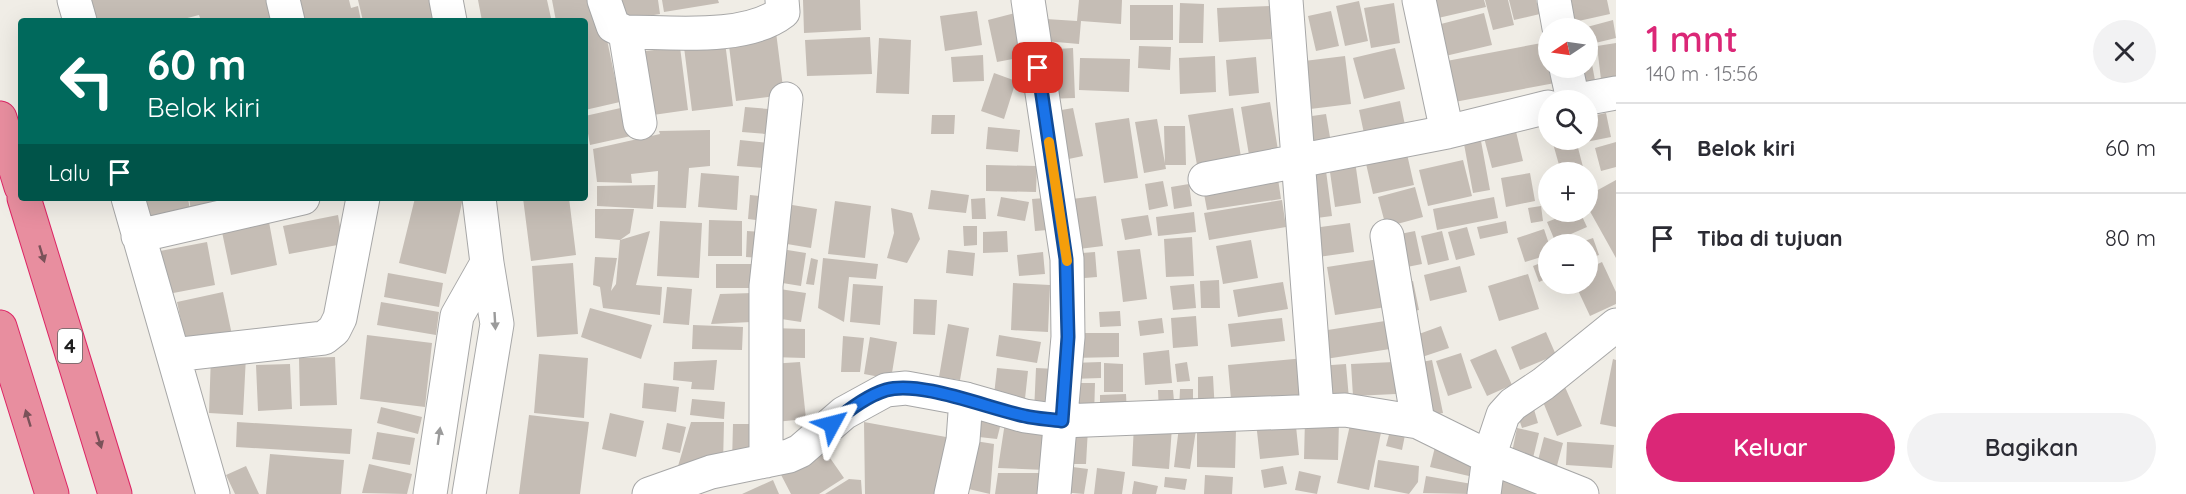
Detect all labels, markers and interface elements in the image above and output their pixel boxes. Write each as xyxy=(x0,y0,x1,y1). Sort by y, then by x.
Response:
text: 1 mnt xyxy=(1646,16,1738,61)
north arrow xyxy=(1538,18,1598,78)
map controls xyxy=(1538,18,1598,294)
button: close xyxy=(2093,20,2156,83)
text: 60 m xyxy=(147,38,247,91)
icon: left xyxy=(48,42,126,120)
pin xyxy=(1012,42,1063,93)
icon: arrive xyxy=(1021,51,1054,84)
text: 140 m · 15:56 xyxy=(1646,61,1758,86)
text: Belok kiri xyxy=(147,90,260,124)
button: search xyxy=(1538,90,1598,150)
icon: left xyxy=(1646,132,1679,165)
text: Belok kiri xyxy=(1697,134,1795,162)
text: 60 m xyxy=(2105,134,2156,162)
icon: arrive xyxy=(103,156,136,189)
text: Lalu xyxy=(48,159,91,187)
button: + xyxy=(1538,162,1598,222)
icon: arrive xyxy=(1646,222,1679,255)
text: Tiba di tujuan xyxy=(1697,224,1843,252)
text: 80 m xyxy=(2105,224,2156,252)
button: − xyxy=(1538,234,1598,294)
one-way arrow xyxy=(37,245,47,263)
one-way arrow xyxy=(491,311,500,330)
road number: 4 xyxy=(58,329,82,363)
position arrow xyxy=(800,392,864,456)
one-way arrow xyxy=(23,409,32,427)
button: Keluar xyxy=(1646,413,1895,482)
button: Bagikan xyxy=(1907,413,2156,482)
one-way arrow xyxy=(435,427,444,446)
one-way arrow xyxy=(95,431,104,449)

